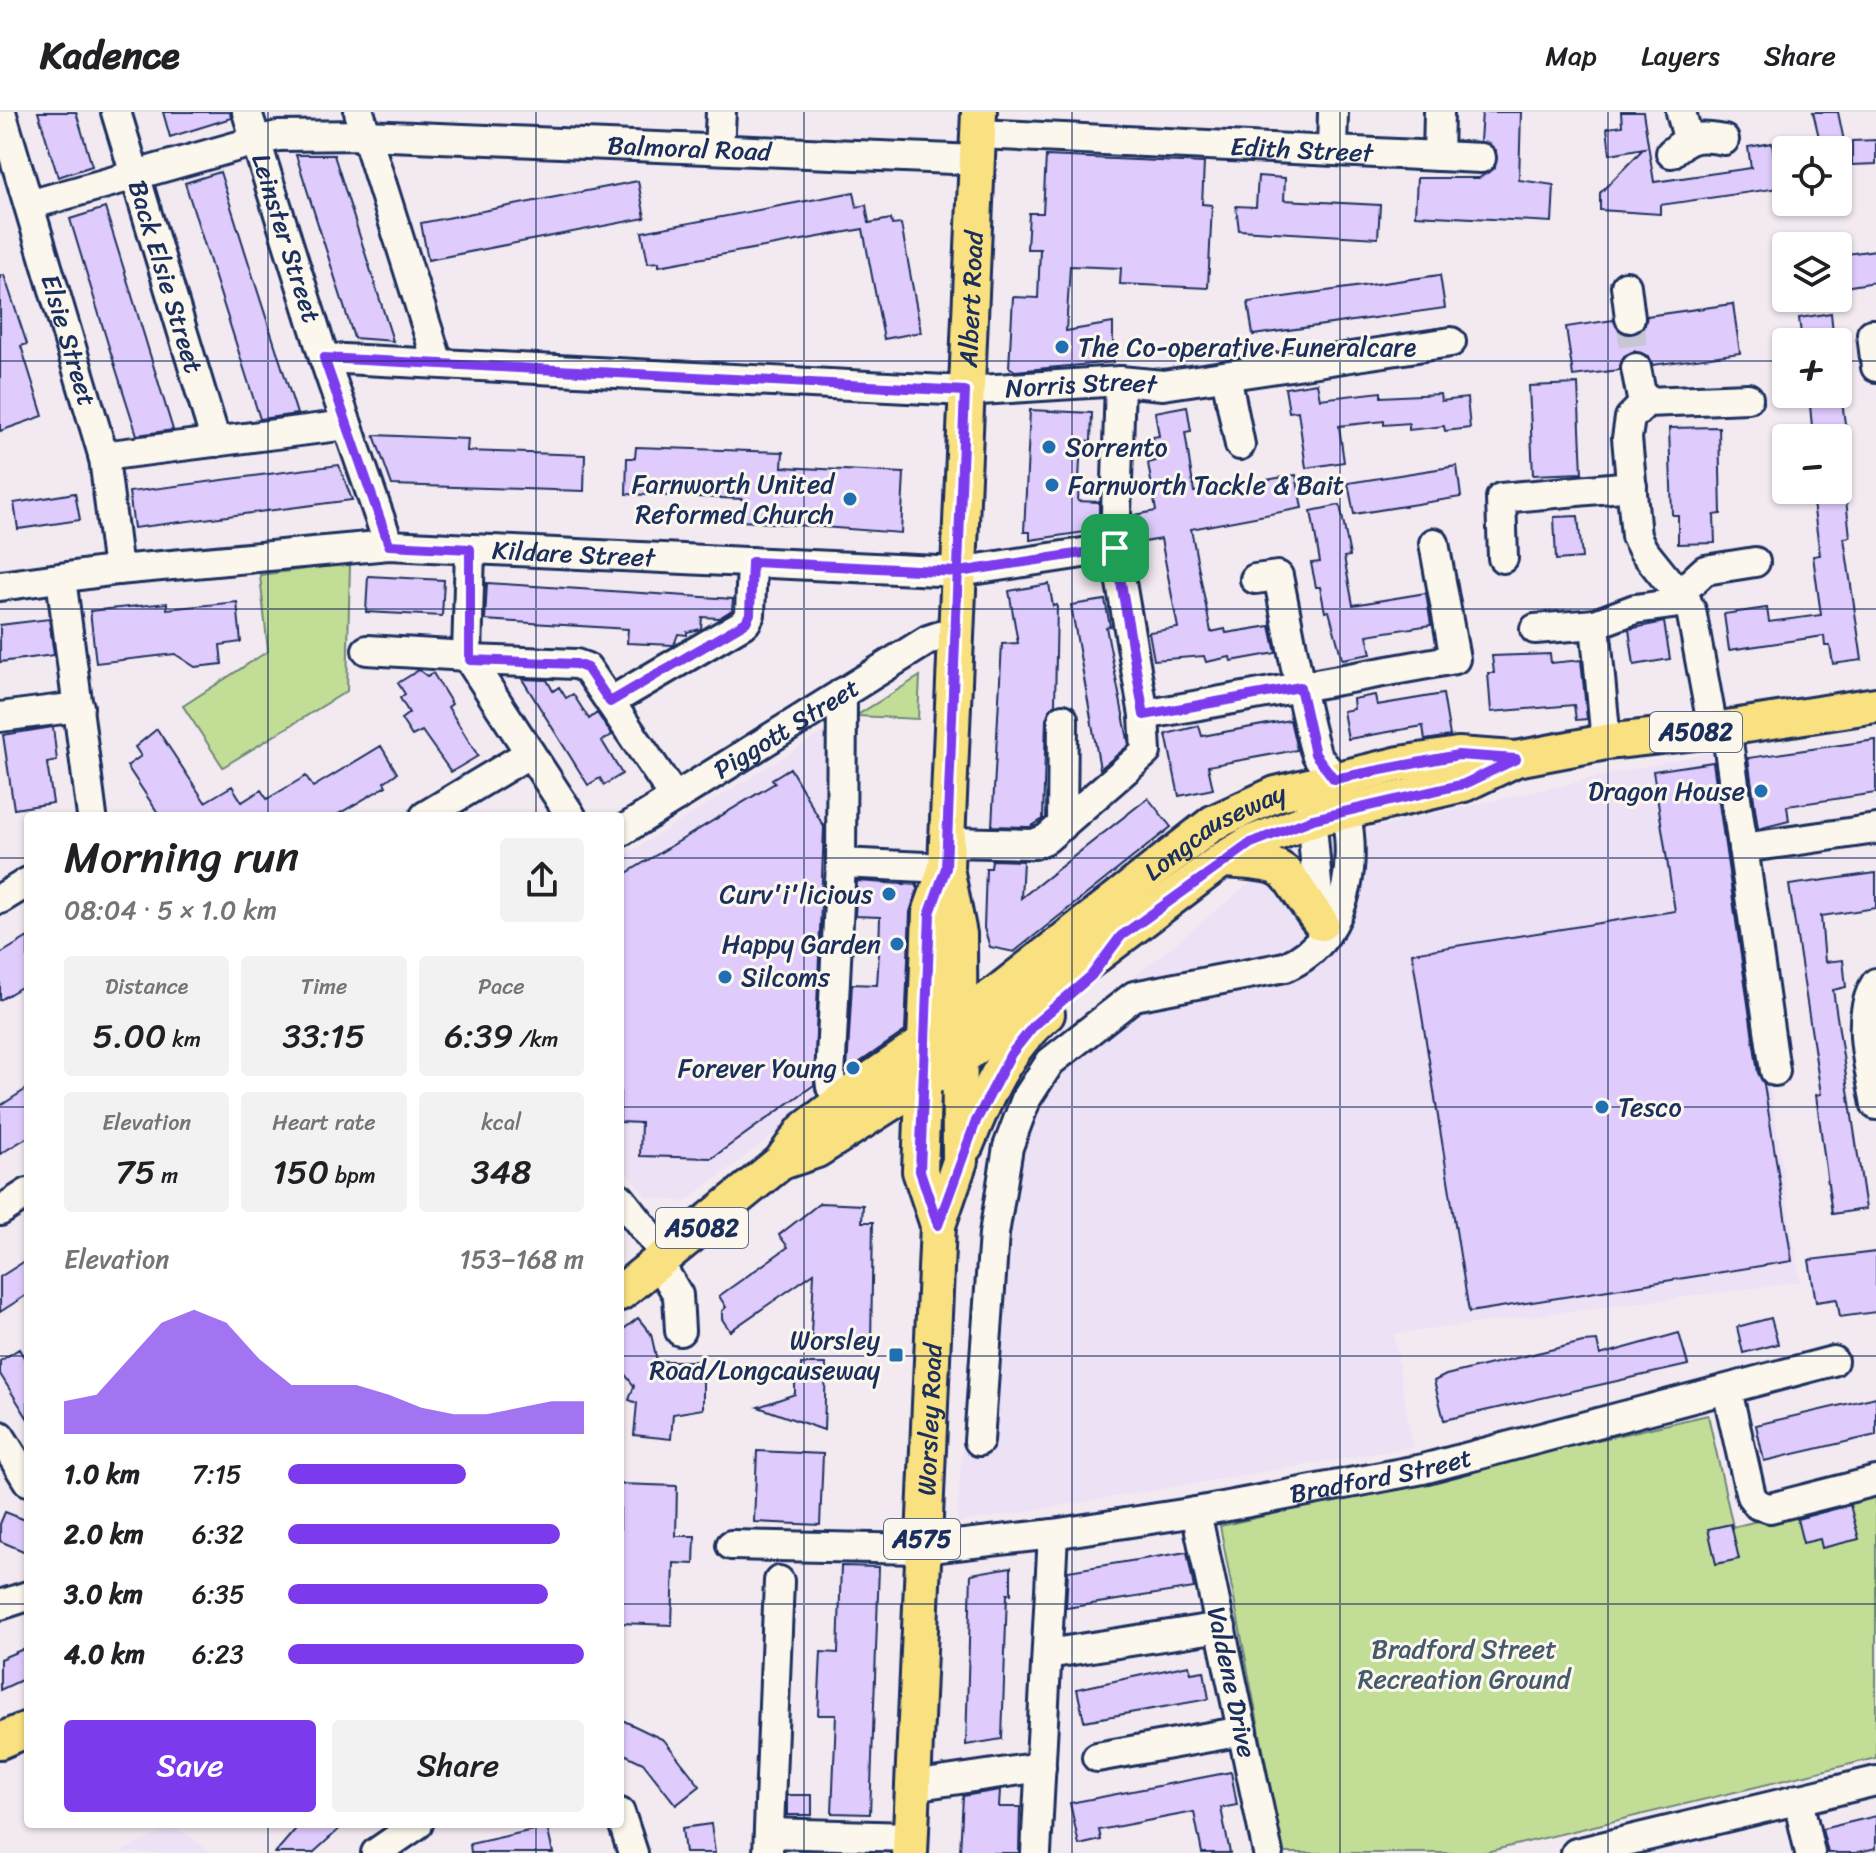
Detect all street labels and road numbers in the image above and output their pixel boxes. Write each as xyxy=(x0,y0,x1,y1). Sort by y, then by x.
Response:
street label: Balmoral Road xyxy=(607,122,774,175)
street label: Edith Street xyxy=(1229,123,1376,176)
street label: Leinster Street xyxy=(238,147,335,329)
street label: Back Elsie Street xyxy=(115,174,217,379)
street label: Albert Road xyxy=(945,228,997,369)
street label: Elsie Street xyxy=(27,268,110,412)
street label: Norris Street xyxy=(1004,358,1160,411)
street label: Kildare Street xyxy=(491,527,657,581)
street label: Piggott Street xyxy=(704,665,869,792)
road number: A5082 xyxy=(1650,712,1742,752)
street label: Longcauseway xyxy=(1133,769,1291,893)
road number: A5082 xyxy=(656,1208,748,1248)
street label: Worsley Road xyxy=(903,1340,956,1497)
street label: Bradford Street xyxy=(1286,1434,1477,1517)
road number: A575 xyxy=(884,1519,960,1559)
street label: Valdene Drive xyxy=(1194,1602,1270,1762)

